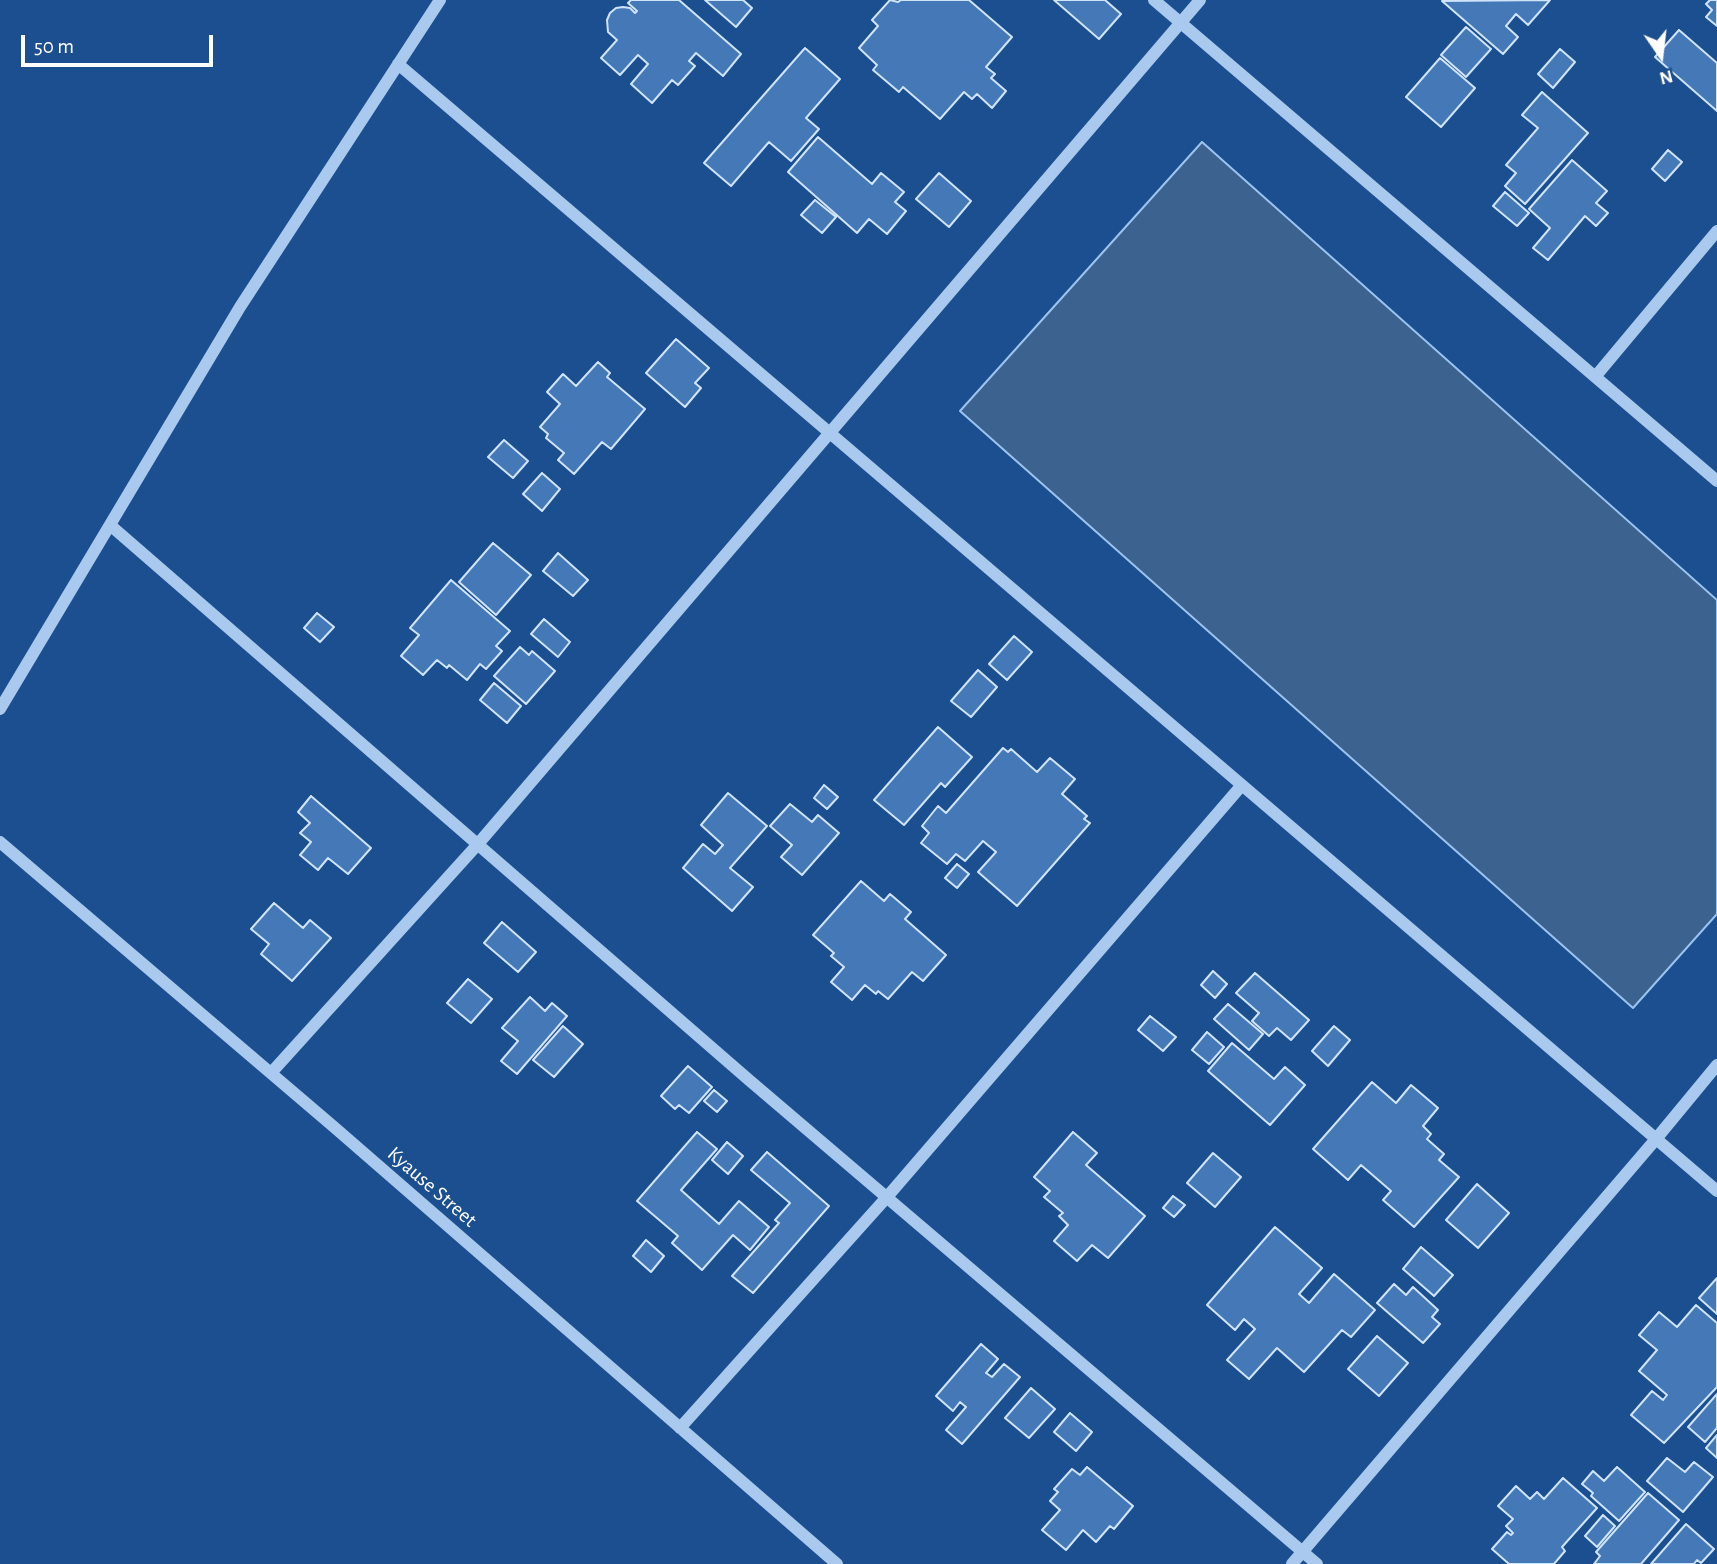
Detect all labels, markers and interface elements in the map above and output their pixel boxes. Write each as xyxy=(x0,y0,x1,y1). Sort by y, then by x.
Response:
scale bar xyxy=(24,21,217,65)
north arrow xyxy=(1626,21,1696,91)
text: 50 m xyxy=(34,36,74,57)
text: N xyxy=(1657,66,1675,88)
street label: Kyause Street xyxy=(382,1141,482,1233)

